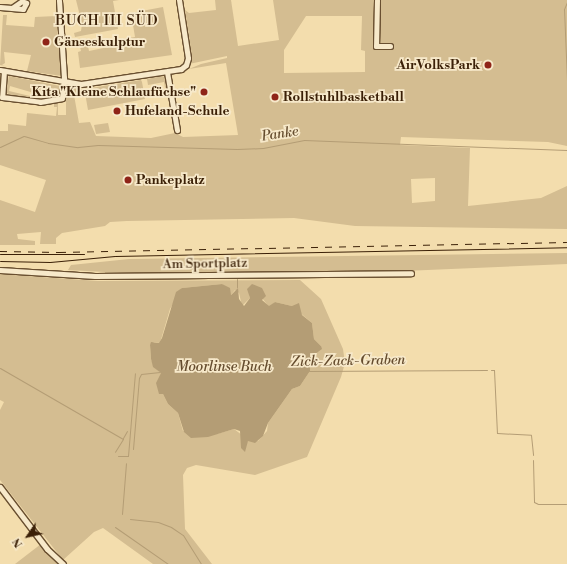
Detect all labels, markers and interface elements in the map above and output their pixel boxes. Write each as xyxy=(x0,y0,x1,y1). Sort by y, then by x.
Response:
district label: BUCH III SÜD xyxy=(55,13,159,29)
place label: Gänseskulptur xyxy=(54,34,145,50)
marker: Gänseskulptur xyxy=(41,37,51,47)
place label: AirVolksPark xyxy=(397,57,480,73)
marker: AirVolksPark xyxy=(483,60,493,70)
place label: Kita "Kleine Schlaufüchse" xyxy=(32,84,196,100)
marker: Kita "Kleine Schlaufüchse" xyxy=(199,87,209,97)
place label: Rollstuhlbasketball xyxy=(283,89,404,105)
marker: Rollstuhlbasketball xyxy=(270,92,280,102)
place label: Hufeland-Schule xyxy=(125,103,229,119)
marker: Hufeland-Schule xyxy=(112,106,122,116)
water label: Panke xyxy=(260,123,300,145)
place label: Pankeplatz xyxy=(136,172,205,188)
marker: Pankeplatz xyxy=(123,175,133,185)
street label: Am Sportplatz xyxy=(163,255,247,273)
water label: Zick-Zack-Graben xyxy=(291,352,405,370)
water label: Moorlinse Buch xyxy=(176,359,272,375)
north arrow xyxy=(8,516,48,556)
text: N xyxy=(10,535,26,550)

